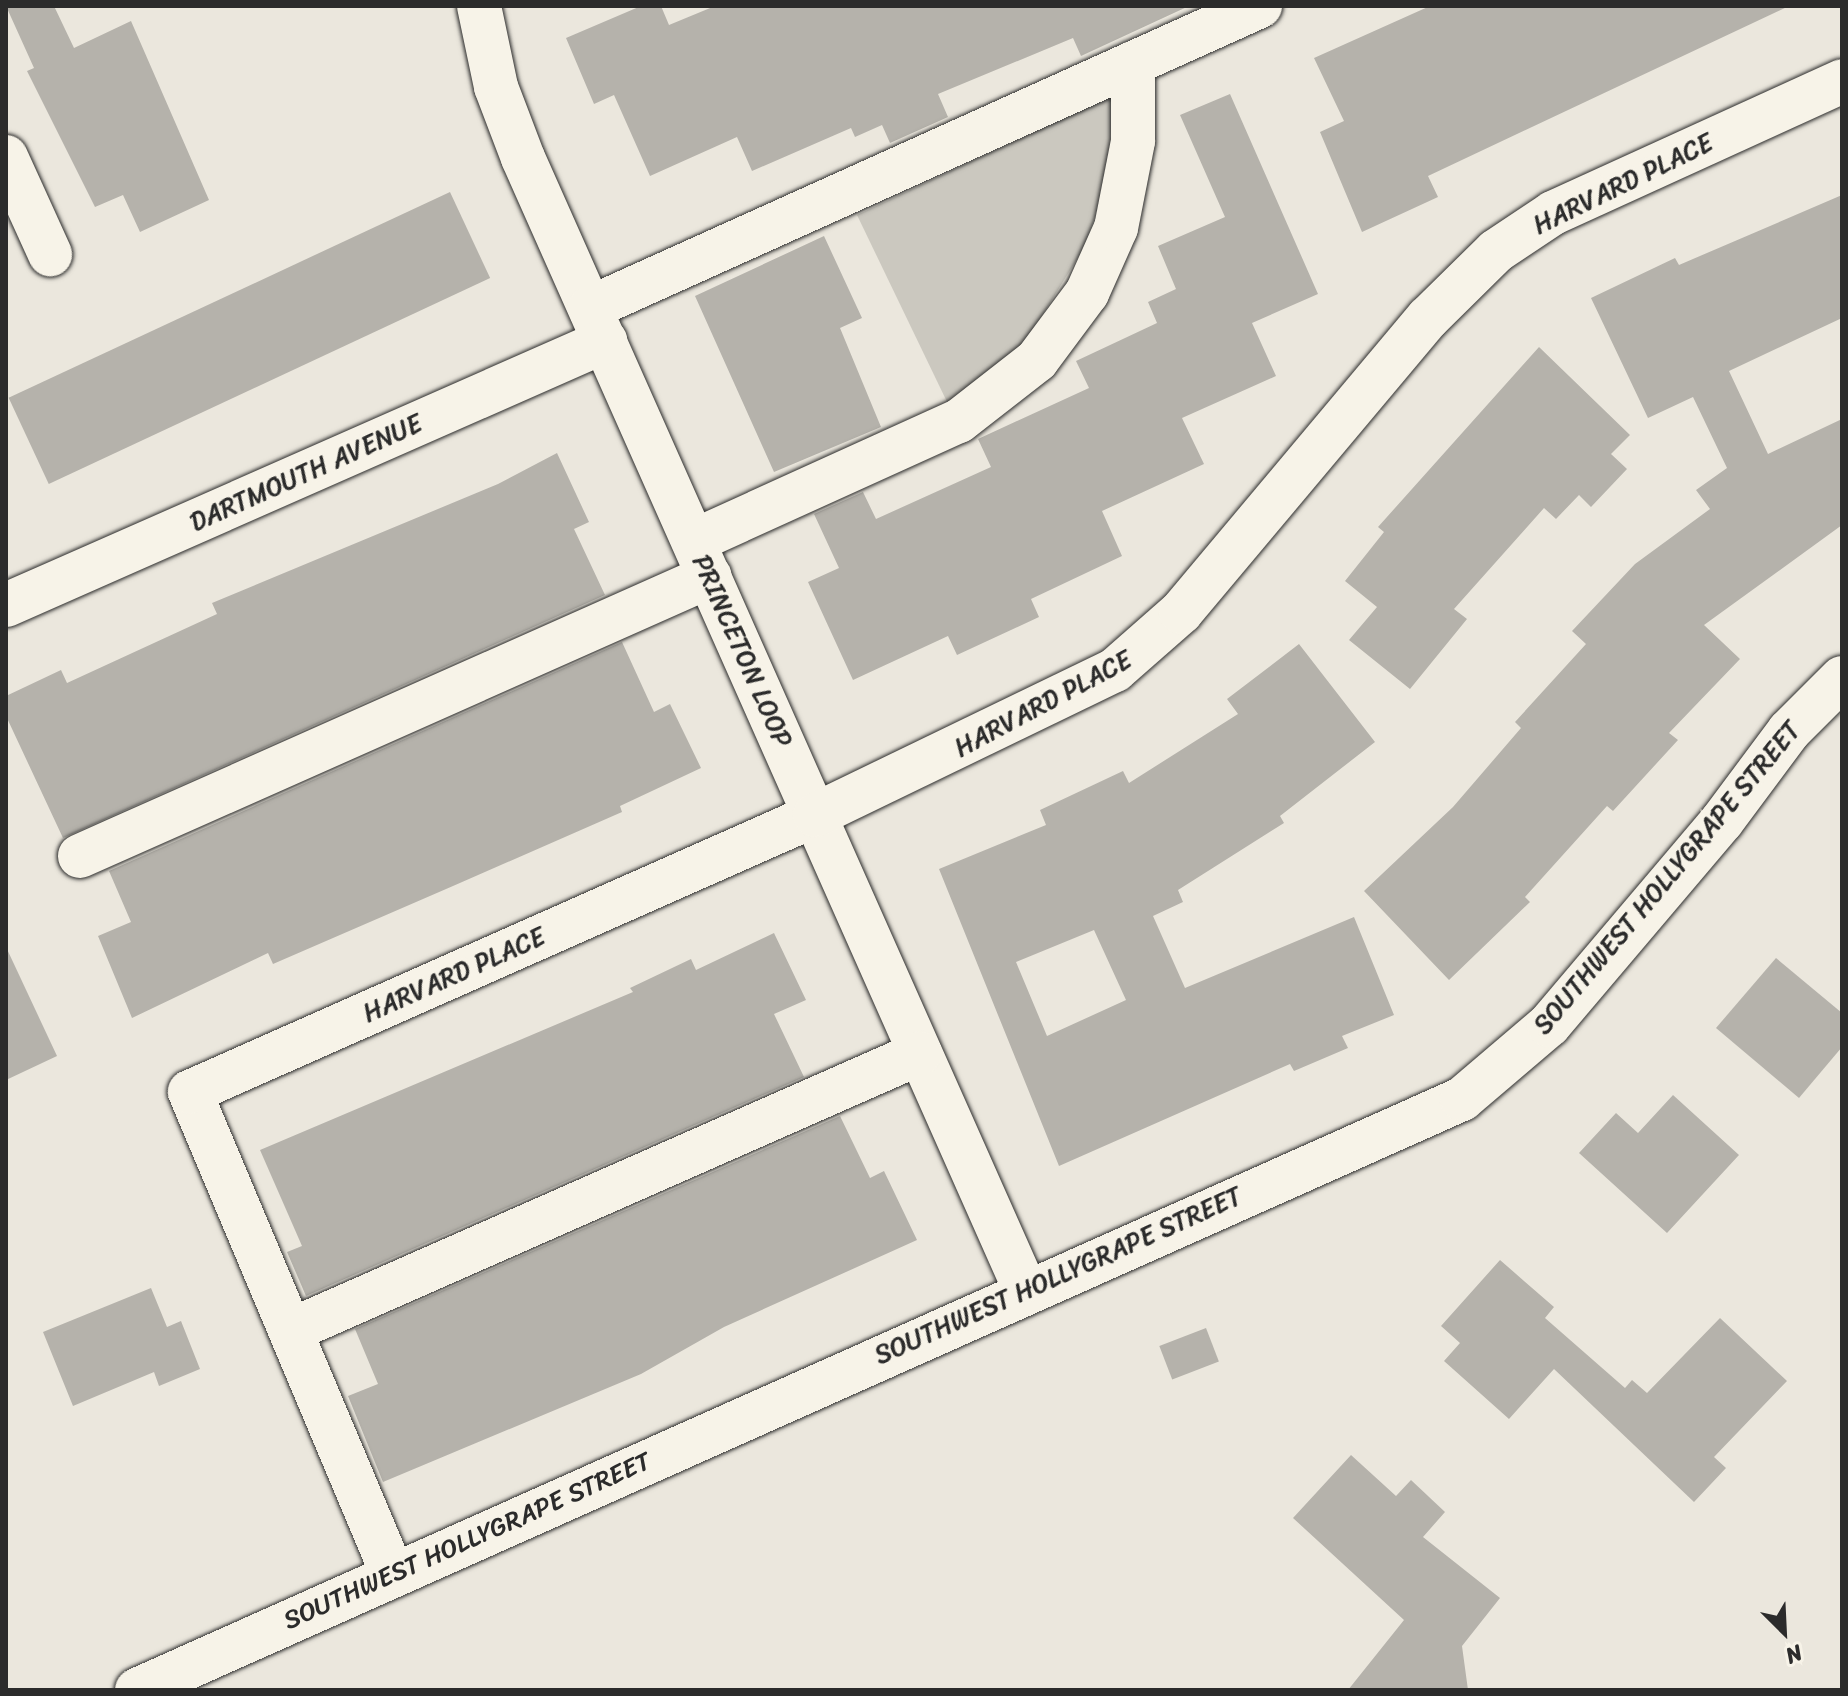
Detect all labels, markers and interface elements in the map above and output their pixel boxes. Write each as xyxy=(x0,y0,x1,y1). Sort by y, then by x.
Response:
street label: HARVARD PLACE xyxy=(1528,127,1718,241)
street label: DARTMOUTH AVENUE xyxy=(185,408,427,538)
street label: PRINCETON LOOP xyxy=(686,550,798,752)
street label: HARVARD PLACE xyxy=(949,644,1137,764)
street label: SOUTHWEST HOLLYGRAPE STREET xyxy=(1527,715,1807,1041)
street label: HARVARD PLACE xyxy=(358,921,550,1029)
street label: SOUTHWEST HOLLYGRAPE STREET xyxy=(869,1180,1247,1372)
street label: SOUTHWEST HOLLYGRAPE STREET xyxy=(278,1445,656,1637)
north arrow xyxy=(1744,1592,1824,1672)
text: N xyxy=(1779,1633,1809,1675)

